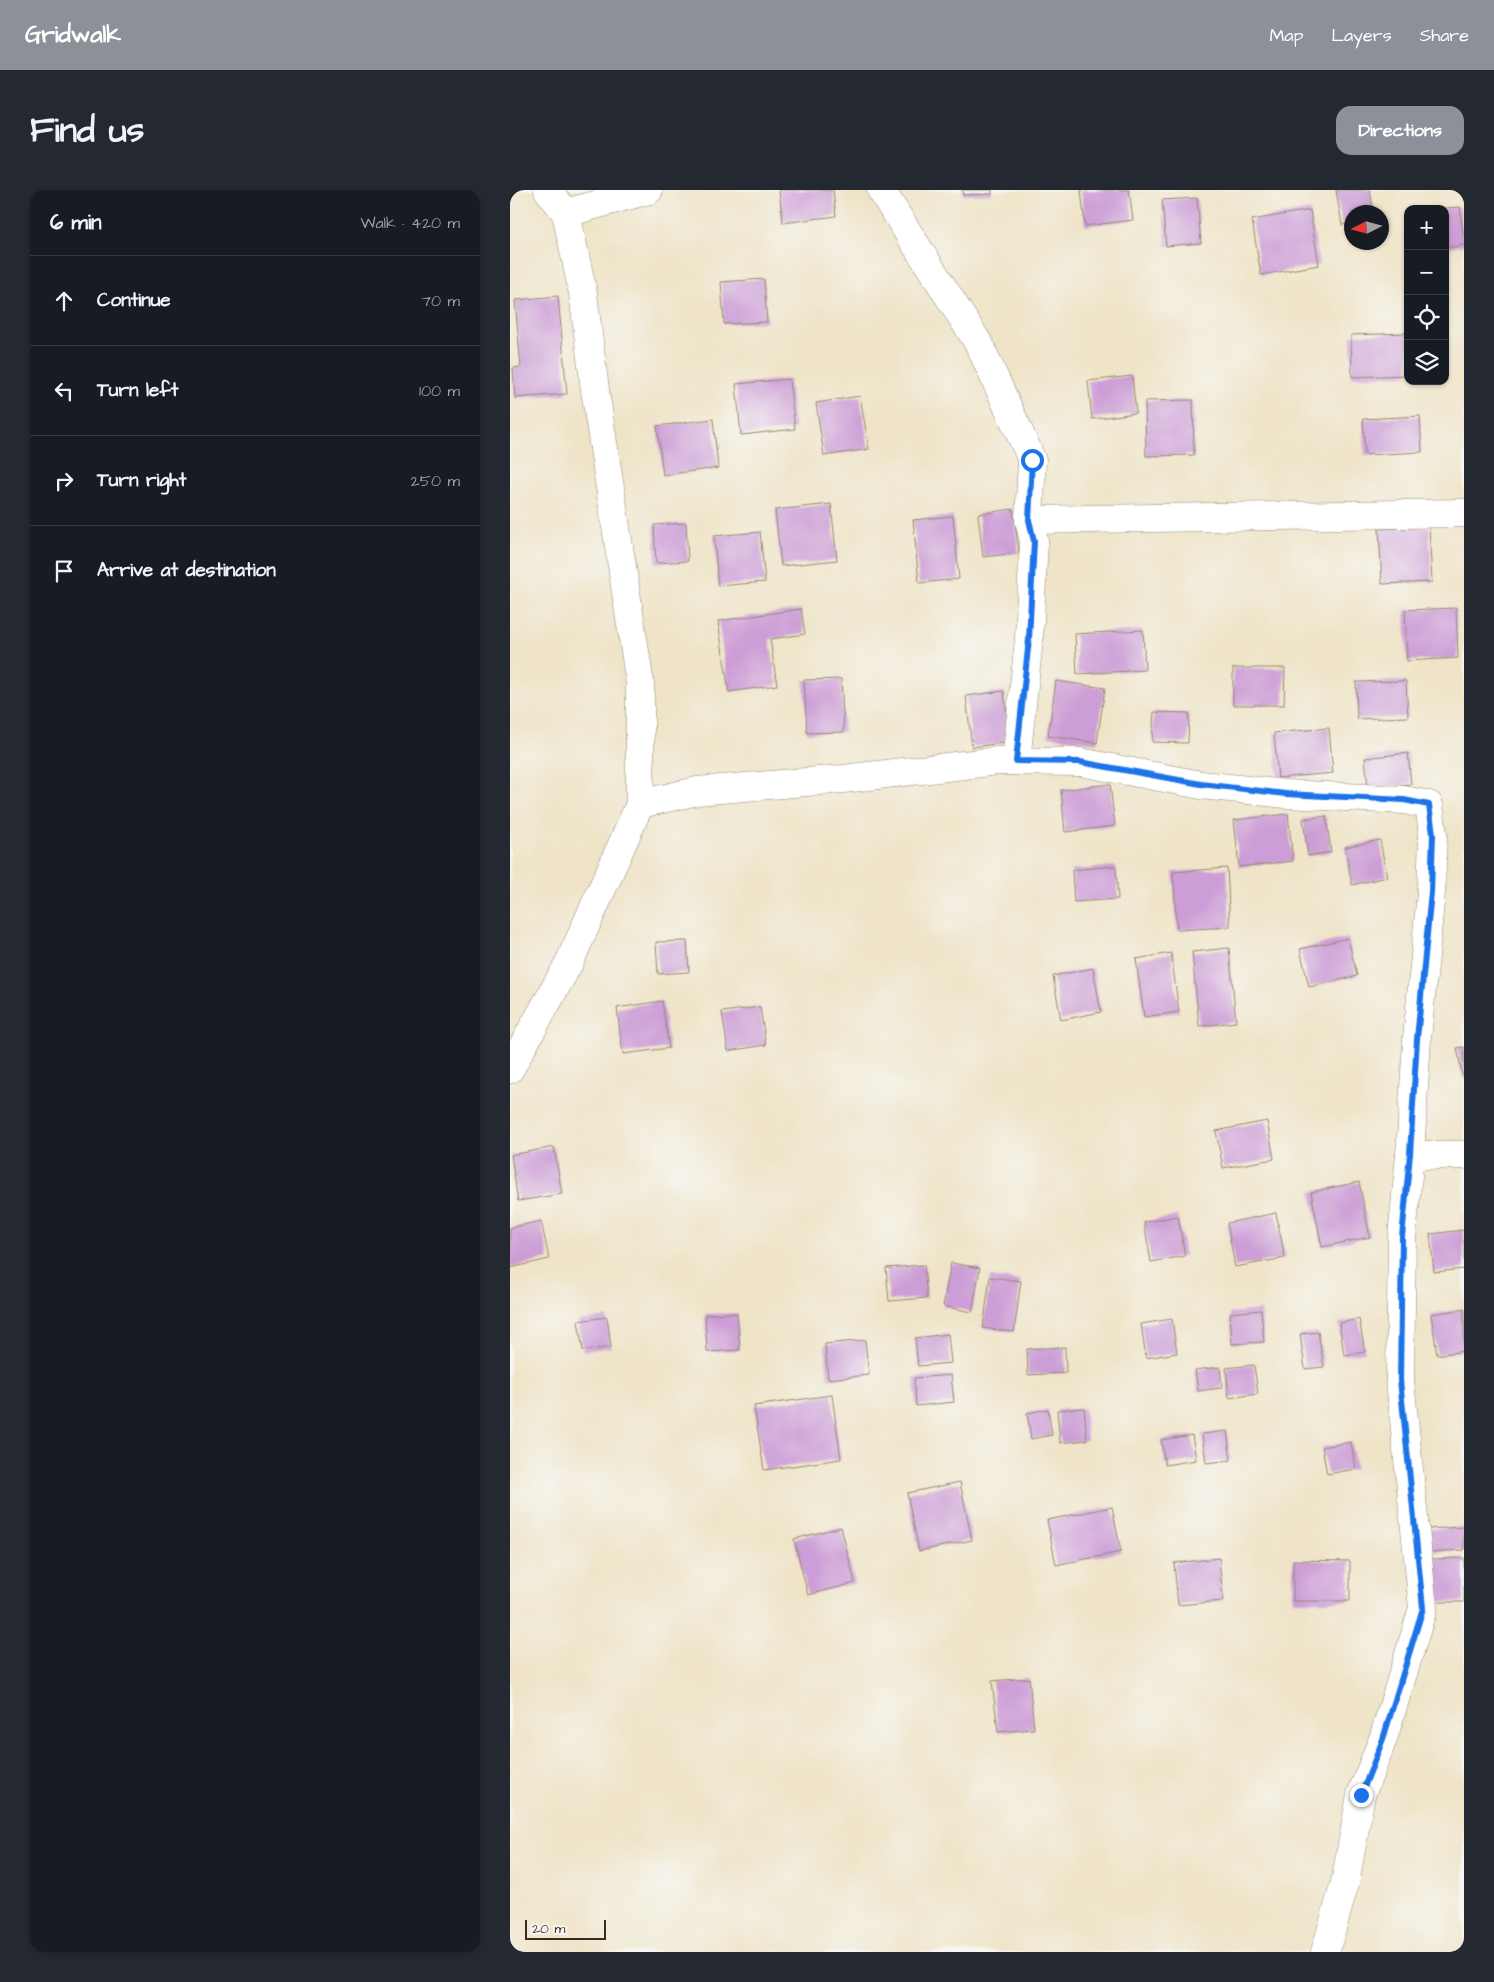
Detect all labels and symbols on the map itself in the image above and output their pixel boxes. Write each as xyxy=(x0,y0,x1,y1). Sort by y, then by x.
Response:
north arrow xyxy=(1344,205,1389,250)
route start xyxy=(1021,449,1044,472)
route end xyxy=(1350,1784,1373,1807)
scale bar xyxy=(525,1917,606,1940)

